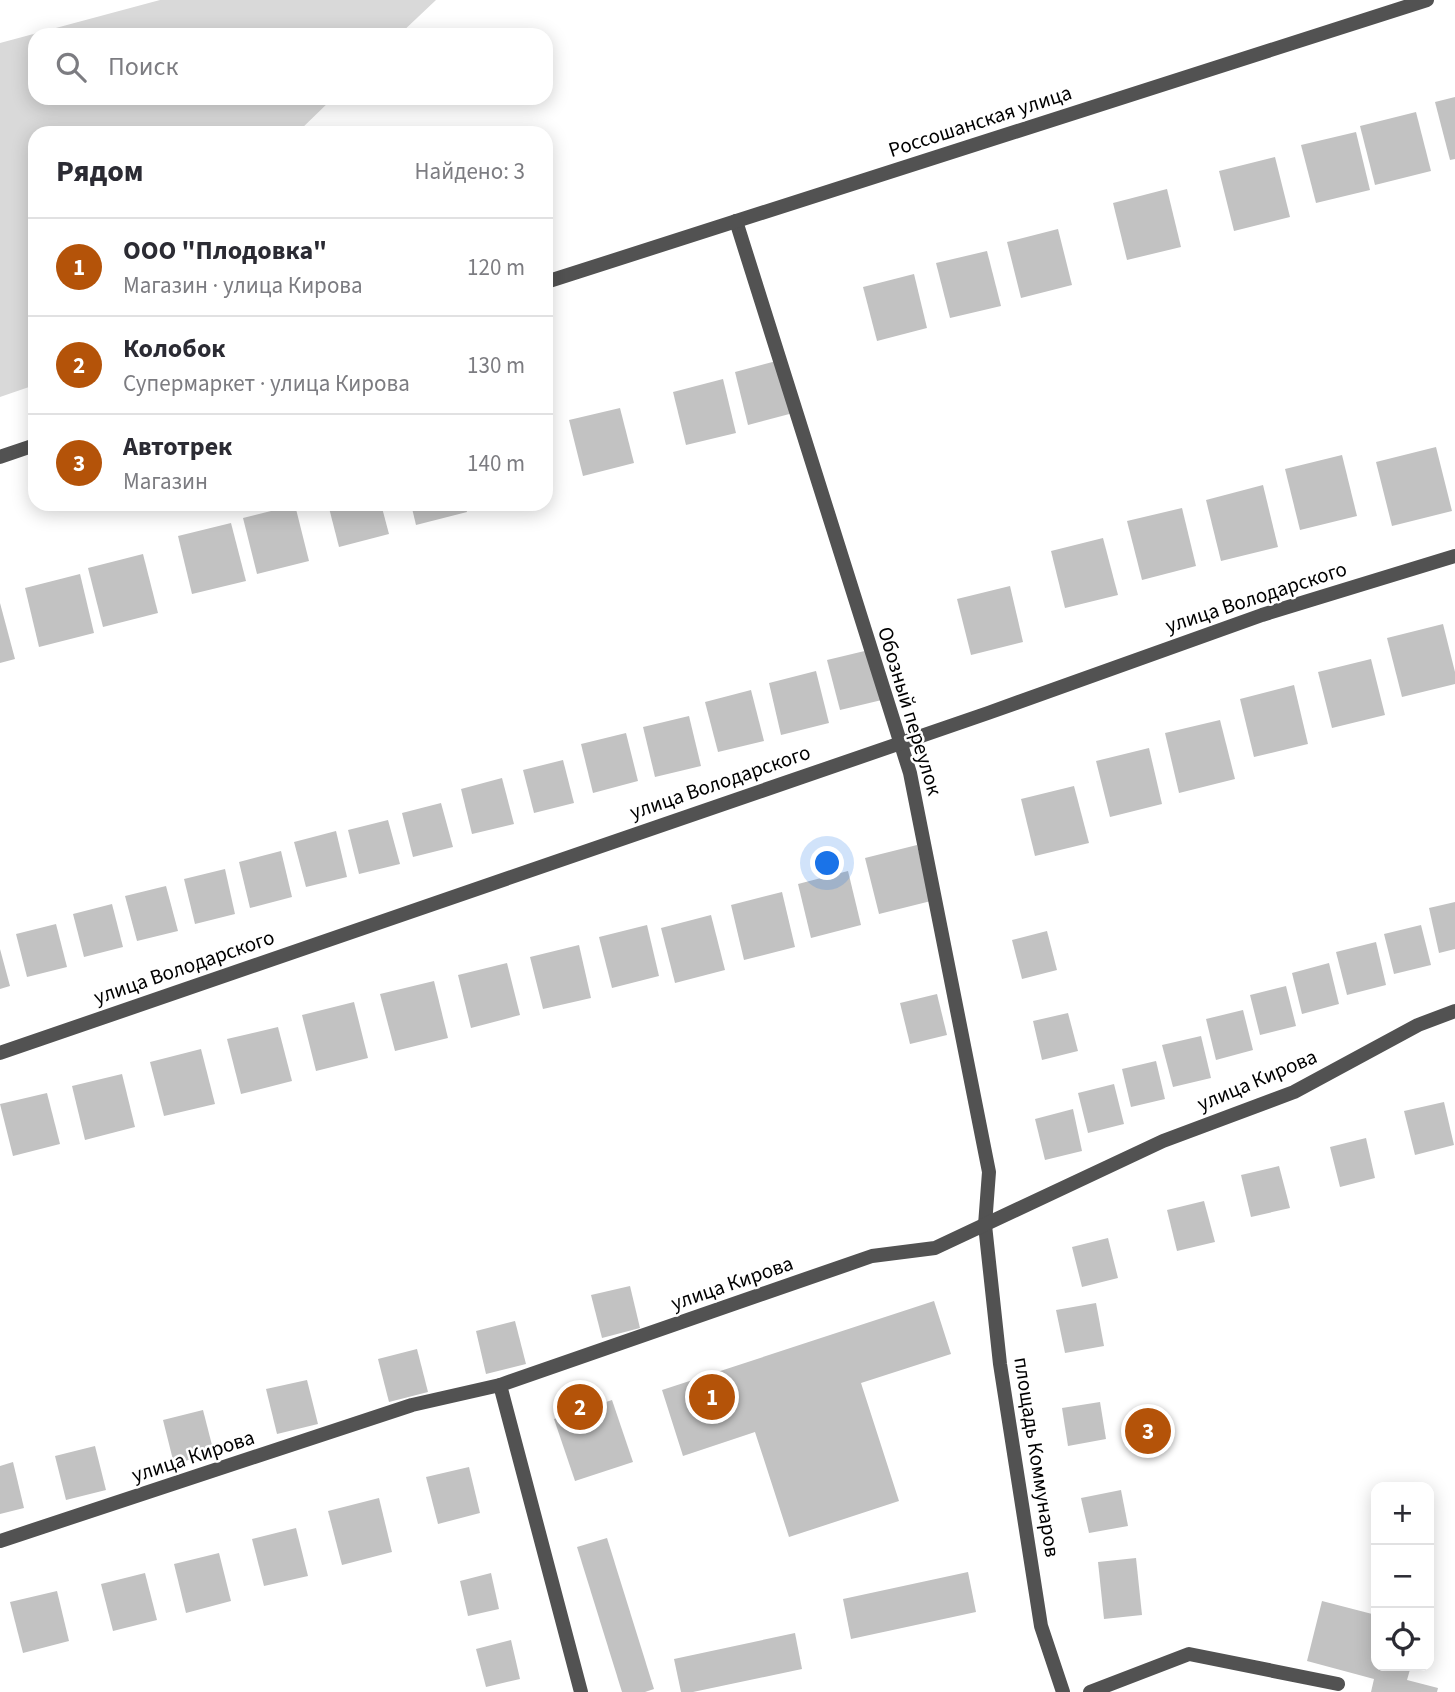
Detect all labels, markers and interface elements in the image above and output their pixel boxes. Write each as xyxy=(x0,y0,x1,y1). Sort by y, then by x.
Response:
search box xyxy=(28,28,553,105)
icon: search xyxy=(52,48,90,86)
text: Поиск xyxy=(108,48,178,85)
street label: Россошанская улица xyxy=(885,77,1075,165)
text: Рядом xyxy=(56,150,144,193)
text: Найдено: 3 xyxy=(415,155,525,188)
text: ООО "Плодовка" xyxy=(123,232,327,269)
text: 1 xyxy=(73,251,85,284)
text: 120 m xyxy=(467,251,525,284)
text: Магазин · улица Кирова xyxy=(123,269,363,302)
text: Колобок xyxy=(123,330,226,367)
text: 2 xyxy=(73,349,85,382)
text: 130 m xyxy=(467,349,525,382)
text: Супермаркет · улица Кирова xyxy=(123,367,410,400)
text: Автотрек xyxy=(123,428,232,465)
text: 3 xyxy=(73,447,85,480)
text: 140 m xyxy=(467,447,525,480)
text: Магазин xyxy=(123,465,208,498)
street label: улица Володарского xyxy=(1161,554,1351,640)
street label: Обозный переулок xyxy=(870,623,950,800)
street label: улица Володарского xyxy=(626,737,814,827)
your location xyxy=(810,846,844,880)
street label: улица Володарского xyxy=(90,922,278,1012)
street label: улица Кирова xyxy=(1192,1041,1322,1119)
street label: улица Кирова xyxy=(667,1248,797,1318)
street label: площадь Коммунаров xyxy=(1006,1355,1068,1559)
pin: 1 xyxy=(689,1371,735,1423)
pin: 2 xyxy=(557,1381,603,1433)
pin: 3 xyxy=(1125,1405,1171,1457)
street label: улица Кирова xyxy=(128,1422,258,1490)
map controls xyxy=(1371,1482,1434,1671)
button: + xyxy=(1371,1482,1434,1545)
button: − xyxy=(1371,1545,1434,1608)
button: locate xyxy=(1371,1608,1434,1671)

